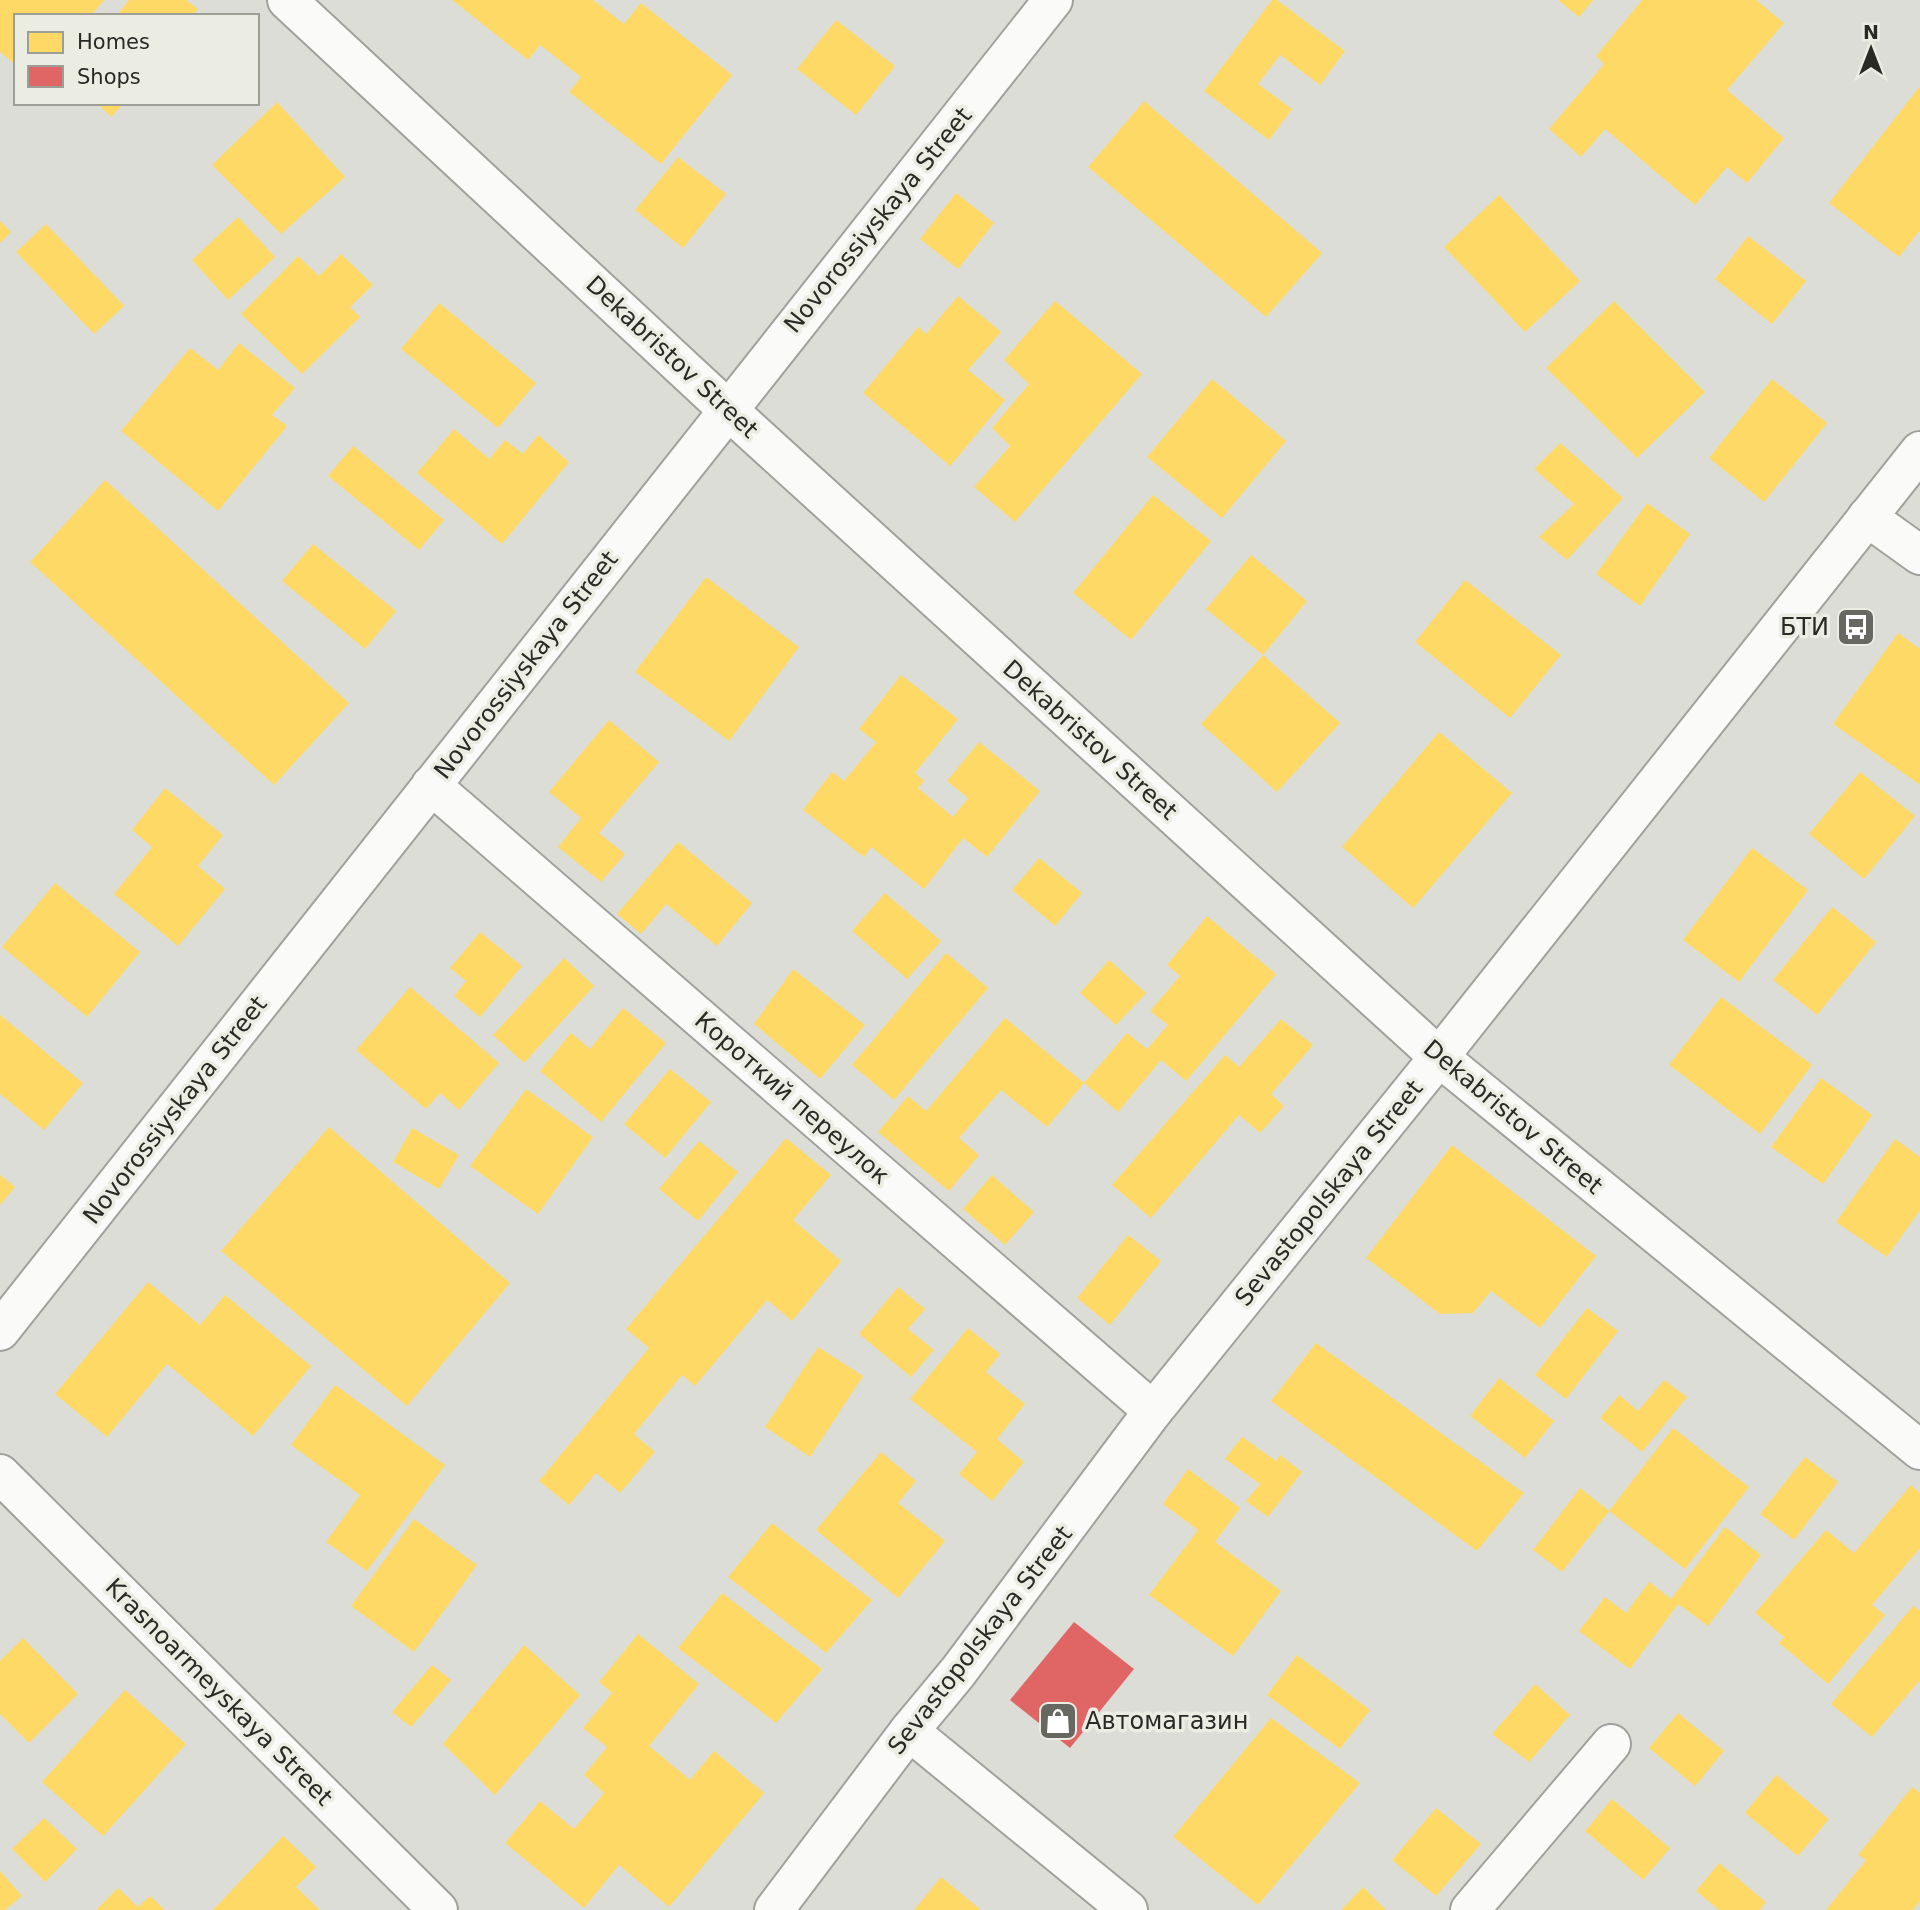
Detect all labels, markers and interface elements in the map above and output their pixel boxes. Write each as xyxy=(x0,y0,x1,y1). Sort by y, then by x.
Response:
legend xyxy=(14,14,259,105)
north arrow xyxy=(1836,14,1906,84)
text: N xyxy=(1863,21,1879,43)
text: Homes xyxy=(77,30,150,54)
text: Shops xyxy=(77,65,141,89)
street label: Novorossiyskaya Street xyxy=(779,102,977,338)
street label: Dekabristov Street xyxy=(580,270,764,444)
street label: Novorossiyskaya Street xyxy=(428,545,624,785)
bus stop icon: БТИ xyxy=(1835,606,1877,648)
place label: БТИ xyxy=(1780,613,1829,641)
street label: Dekabristov Street xyxy=(997,654,1183,826)
street label: Novorossiyskaya Street xyxy=(77,990,273,1230)
street label: Короткий переулок xyxy=(689,1006,895,1190)
street label: Dekabristov Street xyxy=(1418,1034,1608,1200)
street label: Sevastopolskaya Street xyxy=(1229,1075,1429,1311)
street label: Sevastopolskaya Street xyxy=(882,1520,1078,1760)
street label: Krasnoarmeyskaya Street xyxy=(100,1573,338,1811)
shop icon: Автомагазин xyxy=(1037,1700,1079,1742)
place label: Автомагазин xyxy=(1085,1707,1248,1735)

